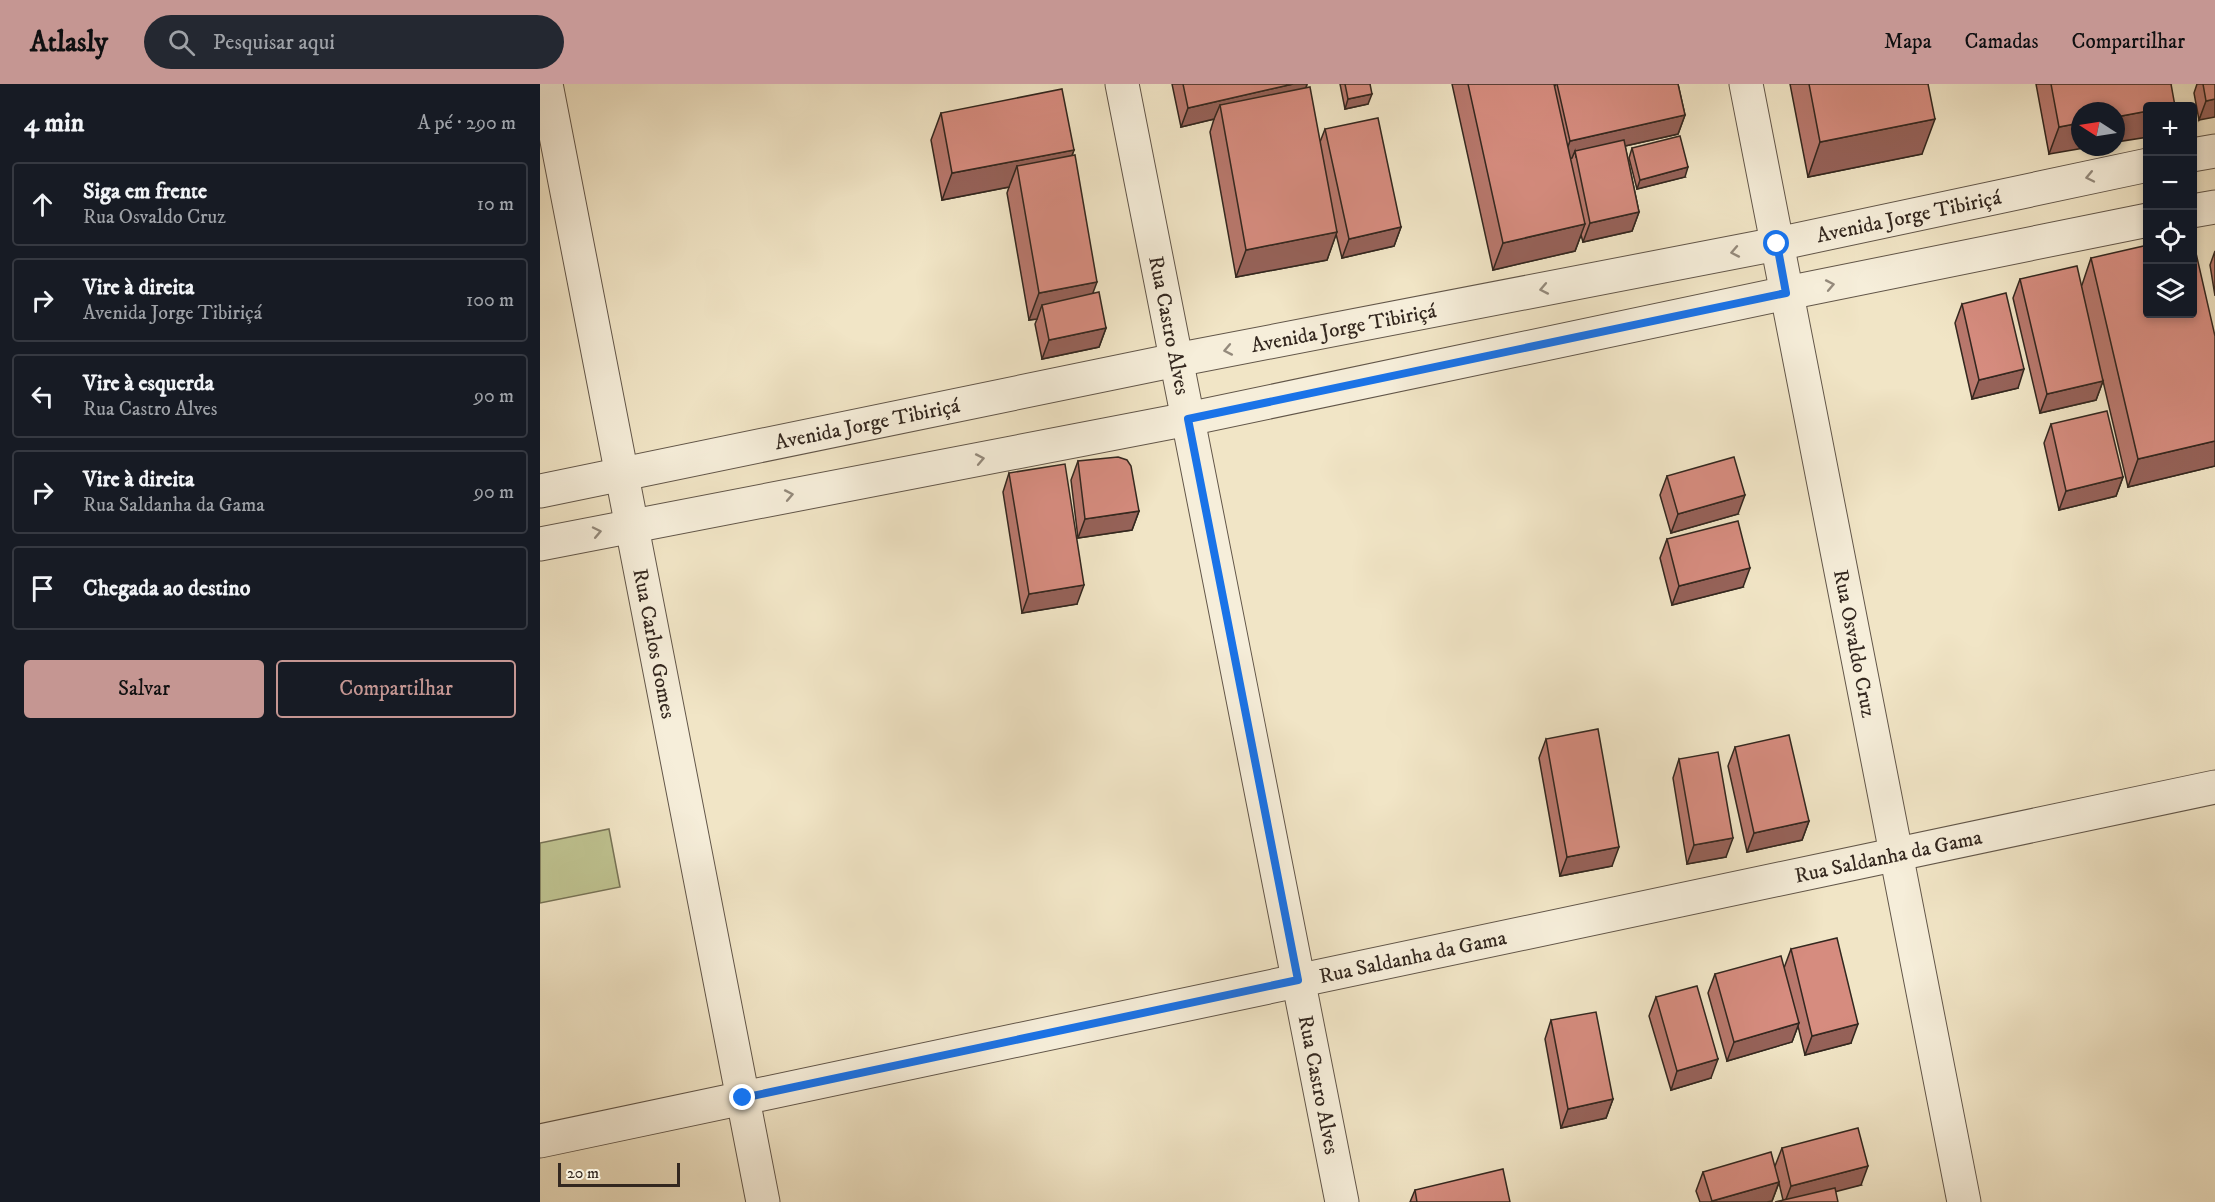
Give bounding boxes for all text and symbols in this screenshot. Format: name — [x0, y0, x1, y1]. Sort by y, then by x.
search box — [144, 15, 564, 69]
text: Atlasly — [30, 25, 108, 60]
icon: search — [165, 26, 198, 59]
text: Pesquisar aqui — [213, 29, 335, 56]
text: Mapa — [1884, 29, 1932, 55]
text: Camadas — [1965, 29, 2039, 55]
text: Compartilhar — [2072, 29, 2185, 55]
north arrow — [2071, 102, 2125, 156]
map controls — [2143, 102, 2197, 318]
button: + — [2143, 102, 2197, 156]
text: 4 min — [24, 107, 84, 140]
text: A pé · 290 m — [417, 111, 516, 136]
button: − — [2143, 156, 2197, 210]
one-way arrow — [2086, 170, 2096, 183]
text: Siga em frente — [83, 178, 207, 205]
street label: Avenida Jorge Tibiriçá — [1814, 185, 2004, 249]
icon: ahead — [26, 188, 59, 221]
text: 10 m — [477, 192, 514, 217]
text: Rua Osvaldo Cruz — [83, 205, 226, 230]
button: locate — [2143, 210, 2197, 264]
route start — [1763, 230, 1789, 256]
one-way arrow — [1730, 245, 1740, 258]
street label: Rua Castro Alves — [1142, 254, 1195, 397]
button: layers — [2143, 264, 2197, 318]
text: Vire à direita — [83, 274, 194, 301]
one-way arrow — [1824, 279, 1834, 292]
one-way arrow — [1539, 282, 1549, 295]
icon: right — [26, 284, 59, 317]
text: 100 m — [466, 288, 514, 313]
street label: Avenida Jorge Tibiriçá — [1249, 298, 1439, 359]
text: Avenida Jorge Tibiriçá — [83, 301, 262, 326]
one-way arrow — [1224, 343, 1234, 356]
text: Vire à esquerda — [83, 370, 214, 397]
icon: left — [26, 380, 59, 413]
text: 90 m — [474, 384, 514, 409]
street label: Avenida Jorge Tibiriçá — [773, 393, 962, 456]
text: Rua Castro Alves — [83, 397, 217, 422]
one-way arrow — [975, 453, 985, 466]
text: Vire à direita — [83, 466, 194, 493]
icon: right — [26, 476, 59, 509]
text: 90 m — [474, 480, 514, 505]
one-way arrow — [783, 489, 793, 502]
text: Rua Saldanha da Gama — [83, 493, 265, 518]
one-way arrow — [592, 526, 602, 539]
street label: Rua Carlos Gomes — [626, 566, 681, 721]
street label: Rua Osvaldo Cruz — [1827, 567, 1881, 720]
icon: arrive — [26, 572, 59, 605]
text: Chegada ao destino — [83, 575, 250, 602]
button: Salvar — [24, 660, 264, 718]
button: Compartilhar — [276, 660, 516, 718]
street label: Rua Saldanha da Gama — [1792, 825, 1985, 889]
street label: Rua Saldanha da Gama — [1317, 925, 1509, 990]
street label: Rua Castro Alves — [1292, 1013, 1344, 1157]
route end — [729, 1084, 755, 1110]
scale bar — [558, 1160, 680, 1188]
text: 20 m — [567, 1163, 599, 1183]

